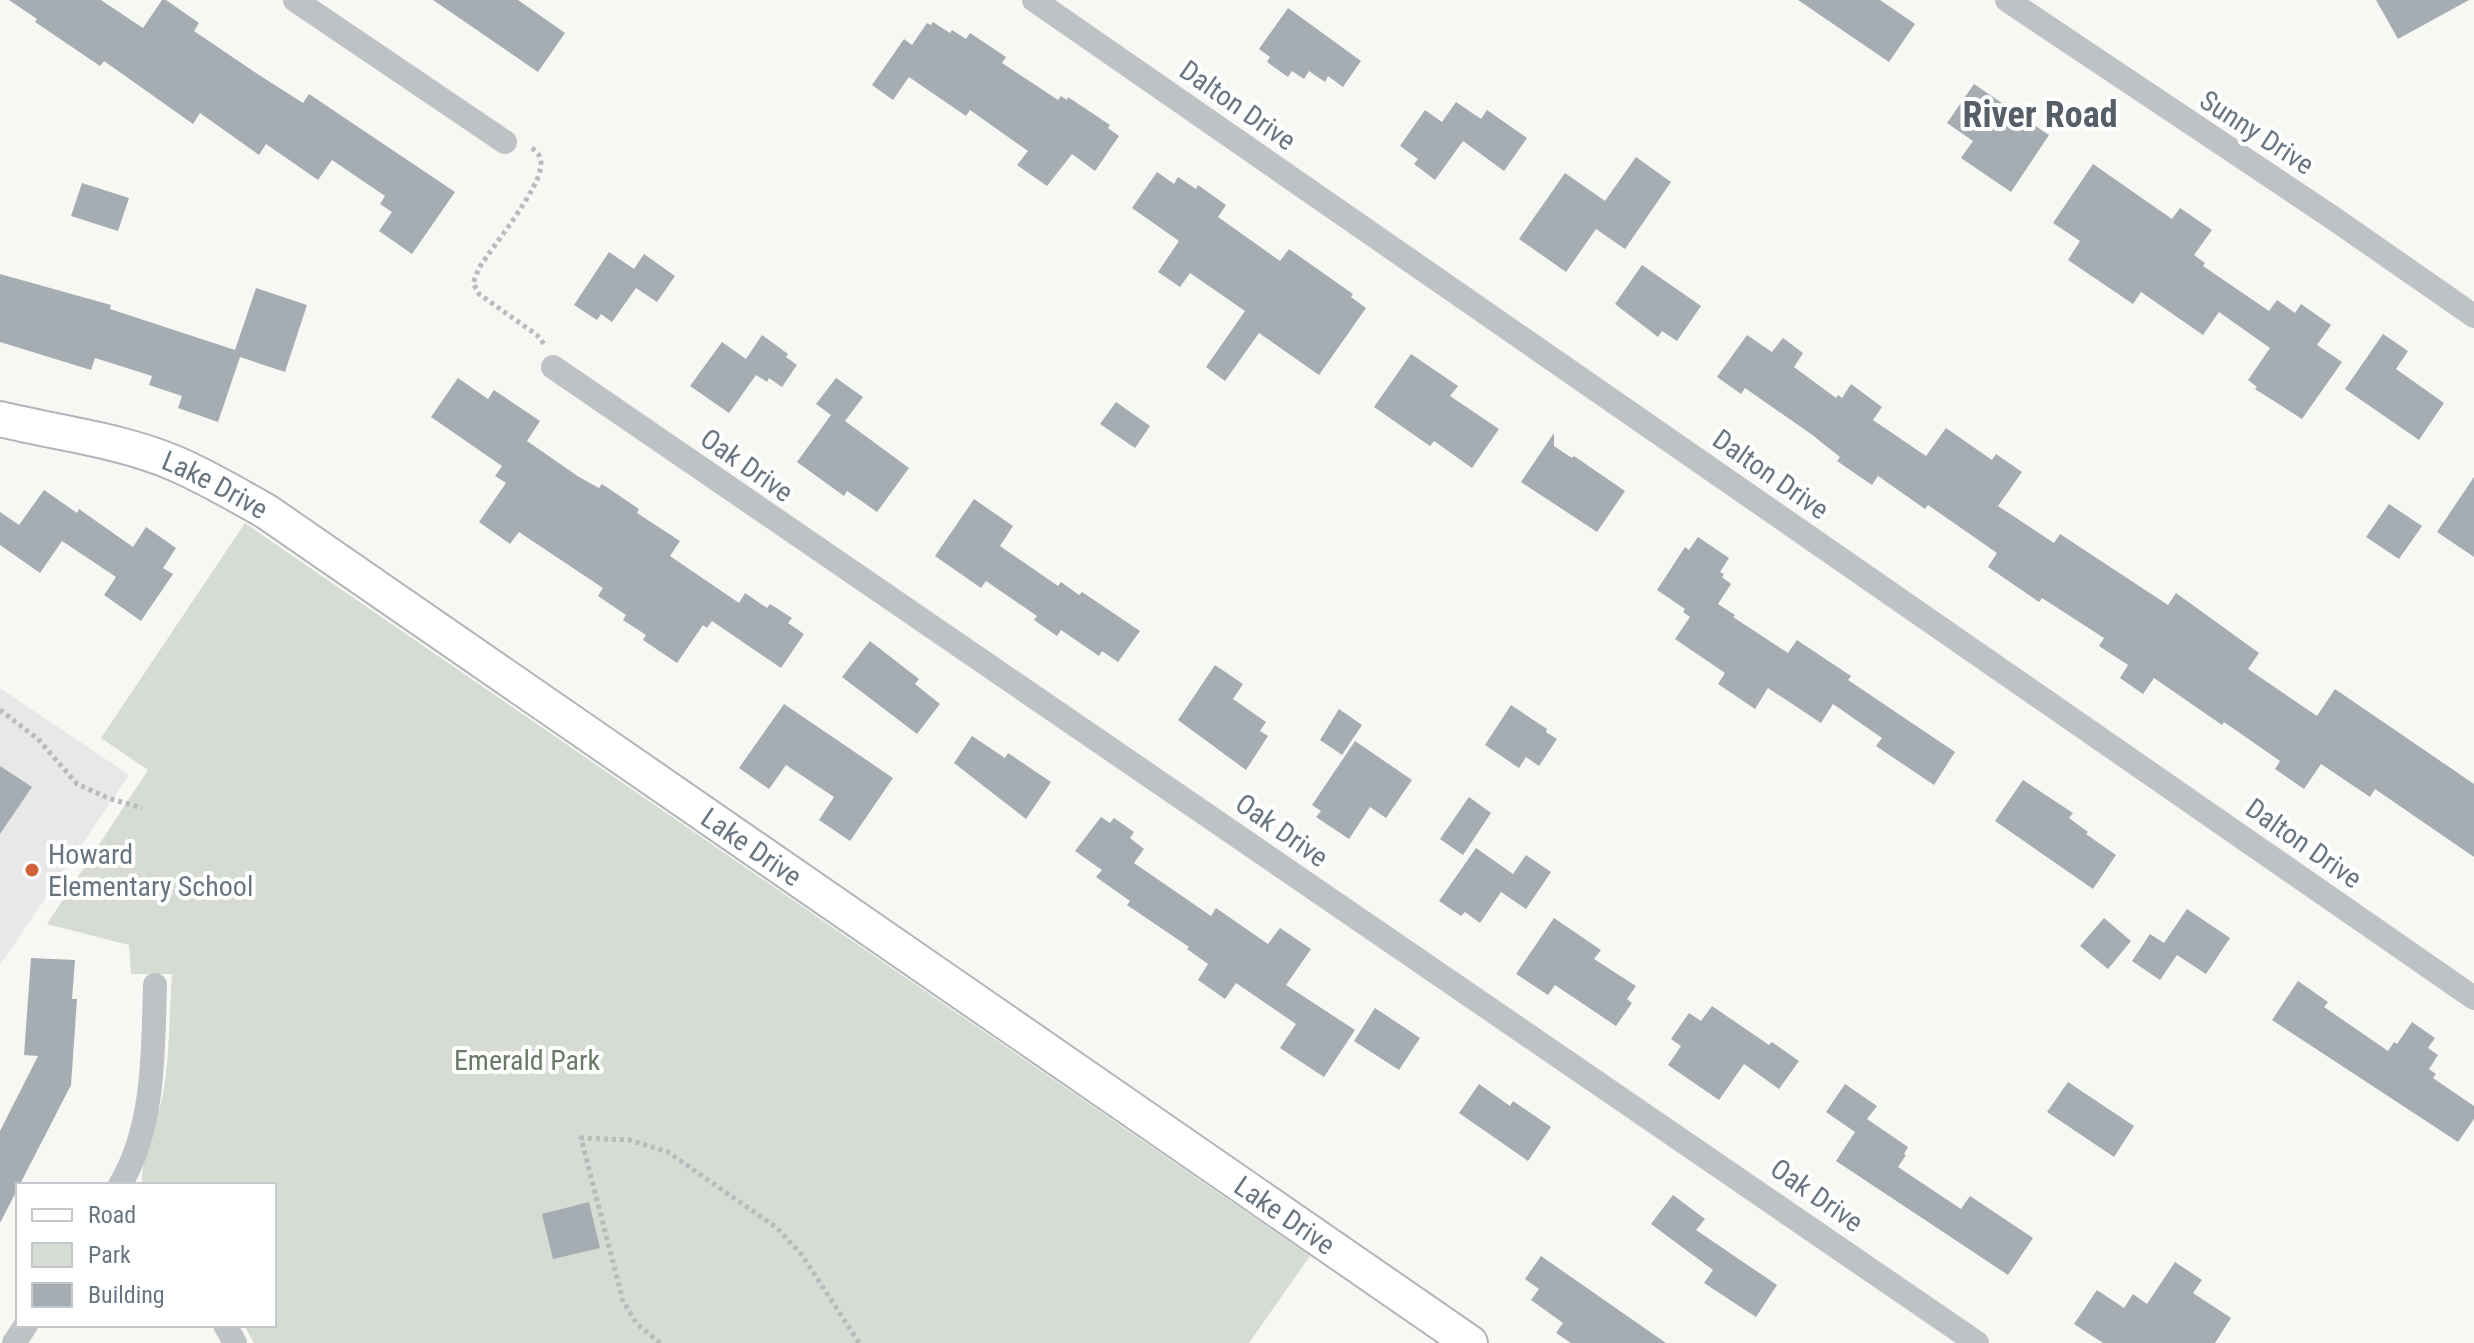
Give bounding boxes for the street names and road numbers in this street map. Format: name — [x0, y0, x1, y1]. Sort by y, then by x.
street label: Dalton Drive — [1173, 54, 1302, 157]
street label: Sunny Drive — [2194, 83, 2320, 181]
street label: Oak Drive — [694, 422, 799, 509]
street label: Dalton Drive — [1706, 423, 1835, 526]
street label: Lake Drive — [157, 444, 274, 526]
street label: Oak Drive — [1229, 787, 1334, 874]
street label: Dalton Drive — [2239, 792, 2368, 895]
street label: Lake Drive — [695, 801, 808, 893]
street label: Oak Drive — [1764, 1152, 1869, 1239]
street label: Lake Drive — [1228, 1169, 1341, 1262]

